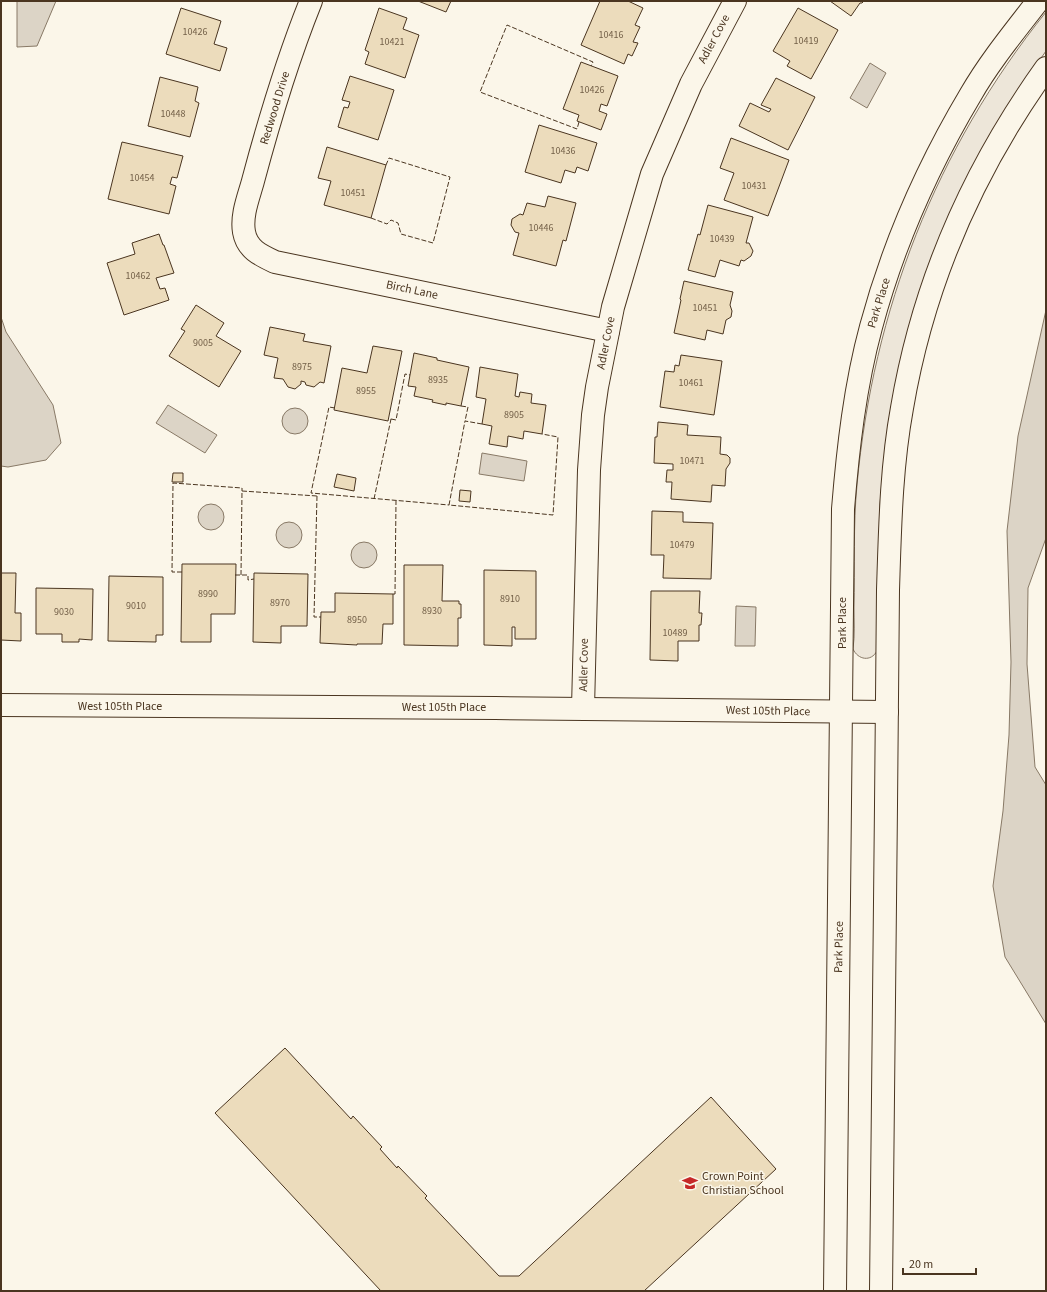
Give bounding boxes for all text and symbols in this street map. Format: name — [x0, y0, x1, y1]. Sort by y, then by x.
street label: Adler Cove — [694, 11, 734, 67]
house number: 10426 — [183, 25, 207, 39]
house number: 10416 — [599, 28, 623, 42]
house number: 10419 — [794, 34, 818, 48]
house number: 10421 — [380, 35, 404, 49]
street label: Redwood Drive — [256, 69, 294, 147]
house number: 10426 — [580, 83, 604, 97]
house number: 10448 — [161, 107, 185, 121]
house number: 10436 — [551, 144, 575, 158]
house number: 10454 — [130, 171, 154, 185]
house number: 10431 — [742, 179, 766, 193]
house number: 10451 — [341, 186, 365, 200]
house number: 10446 — [529, 221, 553, 235]
house number: 10439 — [710, 232, 734, 246]
house number: 10462 — [126, 269, 150, 283]
street label: Birch Lane — [384, 276, 440, 304]
street label: Park Place — [863, 276, 895, 330]
house number: 10451 — [693, 301, 717, 315]
street label: Adler Cove — [593, 315, 619, 371]
house number: 9005 — [193, 336, 213, 350]
house number: 8975 — [292, 360, 312, 374]
house number: 8935 — [428, 373, 448, 387]
house number: 10461 — [679, 376, 703, 390]
house number: 8955 — [356, 384, 376, 398]
house number: 8905 — [504, 408, 524, 422]
house number: 10471 — [680, 454, 704, 468]
house number: 10479 — [670, 538, 694, 552]
house number: 8990 — [198, 587, 218, 601]
house number: 8910 — [500, 592, 520, 606]
house number: 8970 — [270, 596, 290, 610]
street label: Park Place — [834, 597, 851, 649]
house number: 9010 — [126, 599, 146, 613]
house number: 8930 — [422, 604, 442, 618]
house number: 9030 — [54, 605, 74, 619]
house number: 8950 — [347, 613, 367, 627]
house number: 10489 — [663, 626, 687, 640]
street label: Adler Cove — [575, 638, 593, 692]
street label: West 105th Place — [78, 698, 162, 715]
street label: West 105th Place — [402, 699, 486, 716]
street label: West 105th Place — [726, 702, 810, 720]
street label: Park Place — [830, 921, 848, 973]
place label: Crown Point Christian School — [702, 1168, 784, 1199]
school or university icon: Crown Point Christian School — [681, 1174, 699, 1192]
scale bar — [903, 1250, 976, 1276]
text: 20 m — [909, 1256, 933, 1273]

